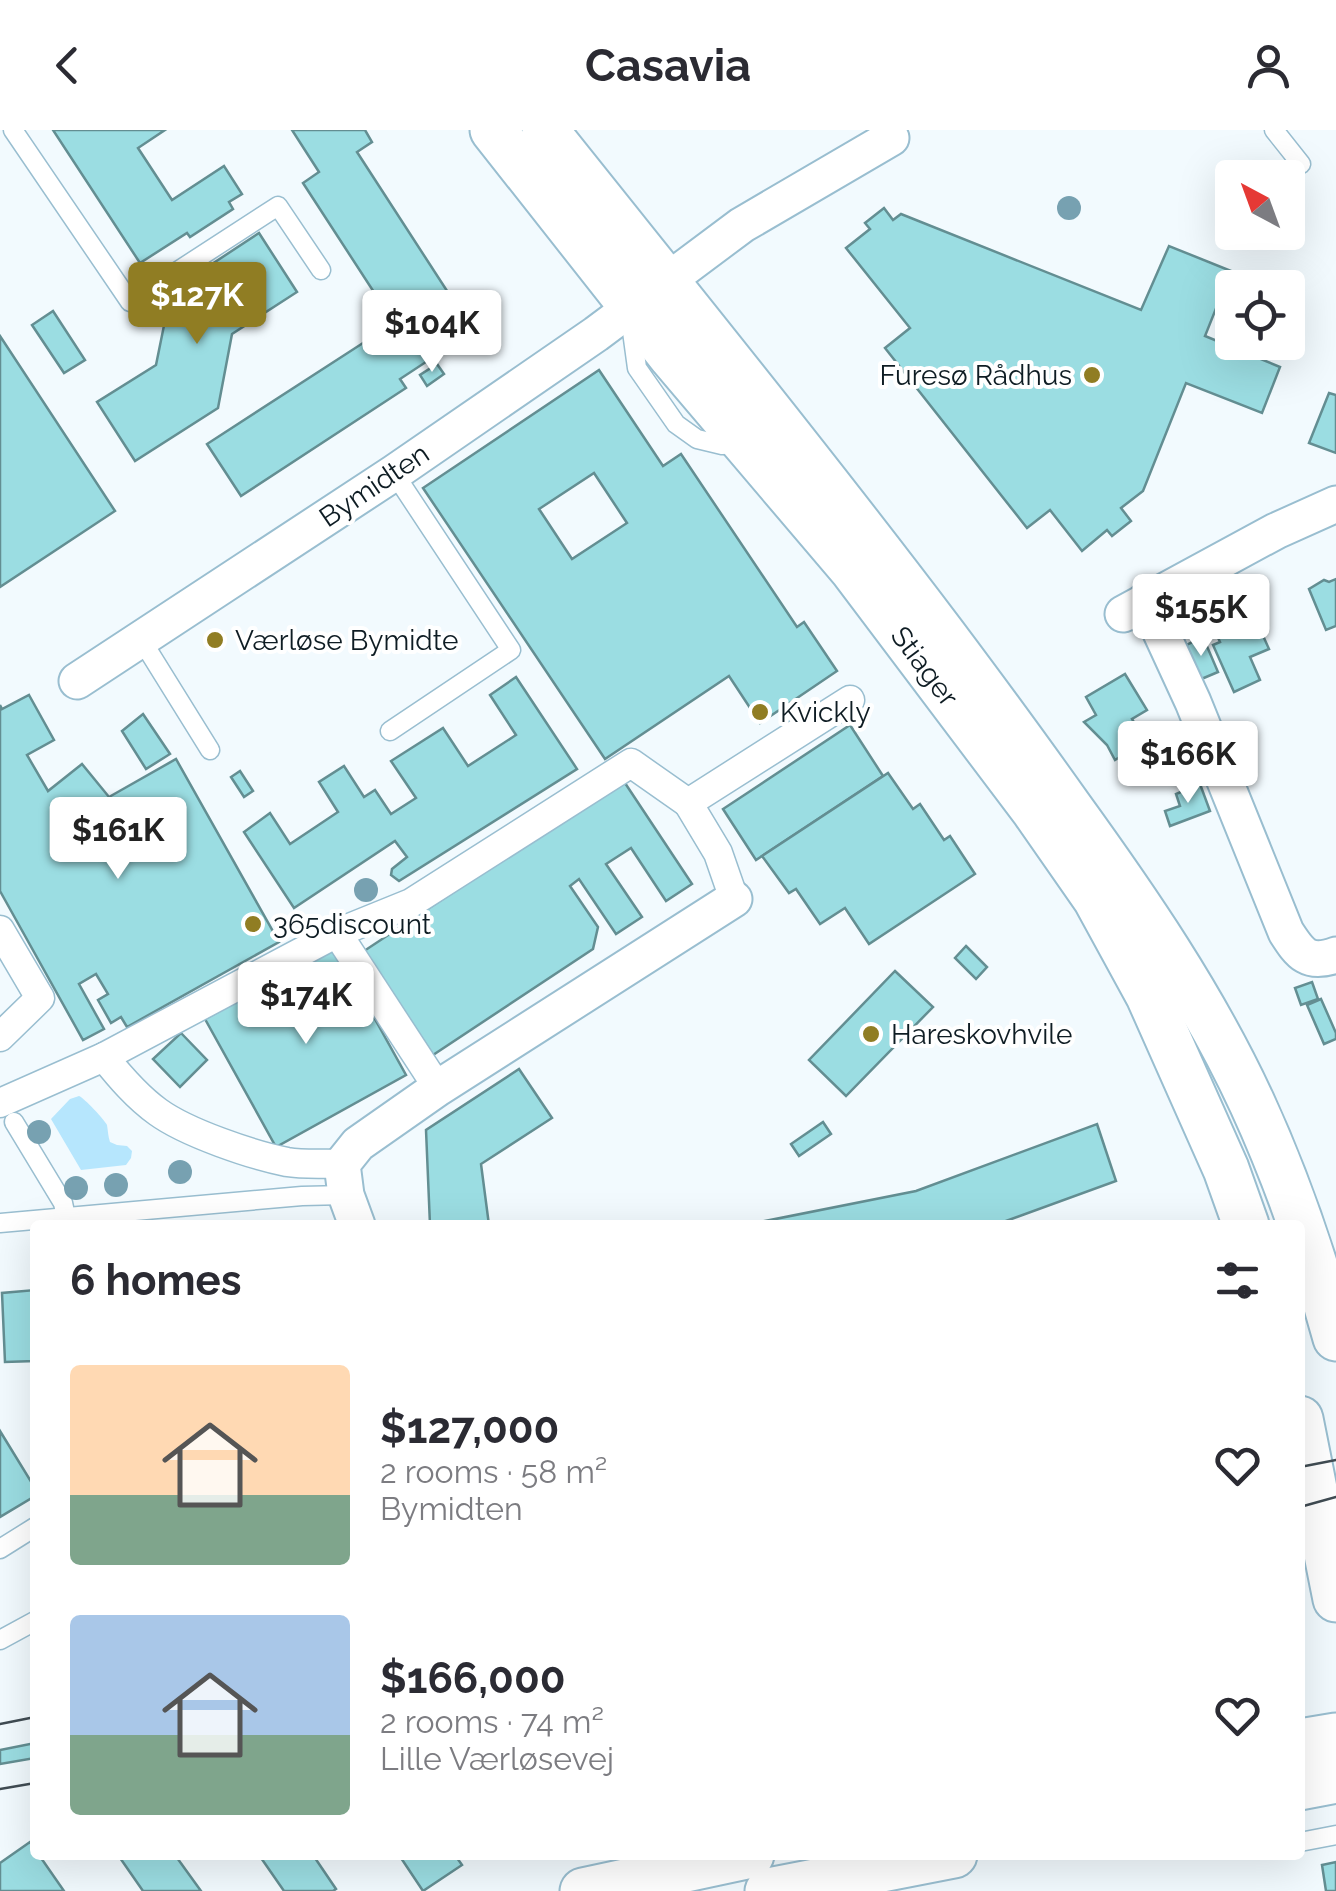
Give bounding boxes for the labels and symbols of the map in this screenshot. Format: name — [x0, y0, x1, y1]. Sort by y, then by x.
north arrow — [1215, 160, 1305, 250]
pin: $127K — [127, 262, 267, 347]
pin: $104K — [362, 290, 502, 375]
place label: Furesø Rådhus — [879, 359, 1072, 392]
marker: Furesø Rådhus — [1081, 364, 1103, 386]
street label: Bymidten — [313, 437, 435, 534]
pin: $155K — [1131, 574, 1271, 659]
street label: Stiager — [884, 620, 965, 713]
place label: Værløse Bymidte — [235, 624, 458, 657]
marker: Værløse Bymidte — [204, 629, 226, 651]
place label: Kvickly — [780, 696, 871, 729]
marker: Kvickly — [749, 701, 771, 723]
pin: $166K — [1118, 721, 1258, 806]
pin: $161K — [48, 797, 188, 882]
place label: 365discount — [273, 908, 432, 941]
marker: 365discount — [242, 913, 264, 935]
pin: $174K — [236, 962, 376, 1047]
place label: Hareskovhvile — [891, 1018, 1072, 1051]
marker: Hareskovhvile — [860, 1023, 882, 1045]

